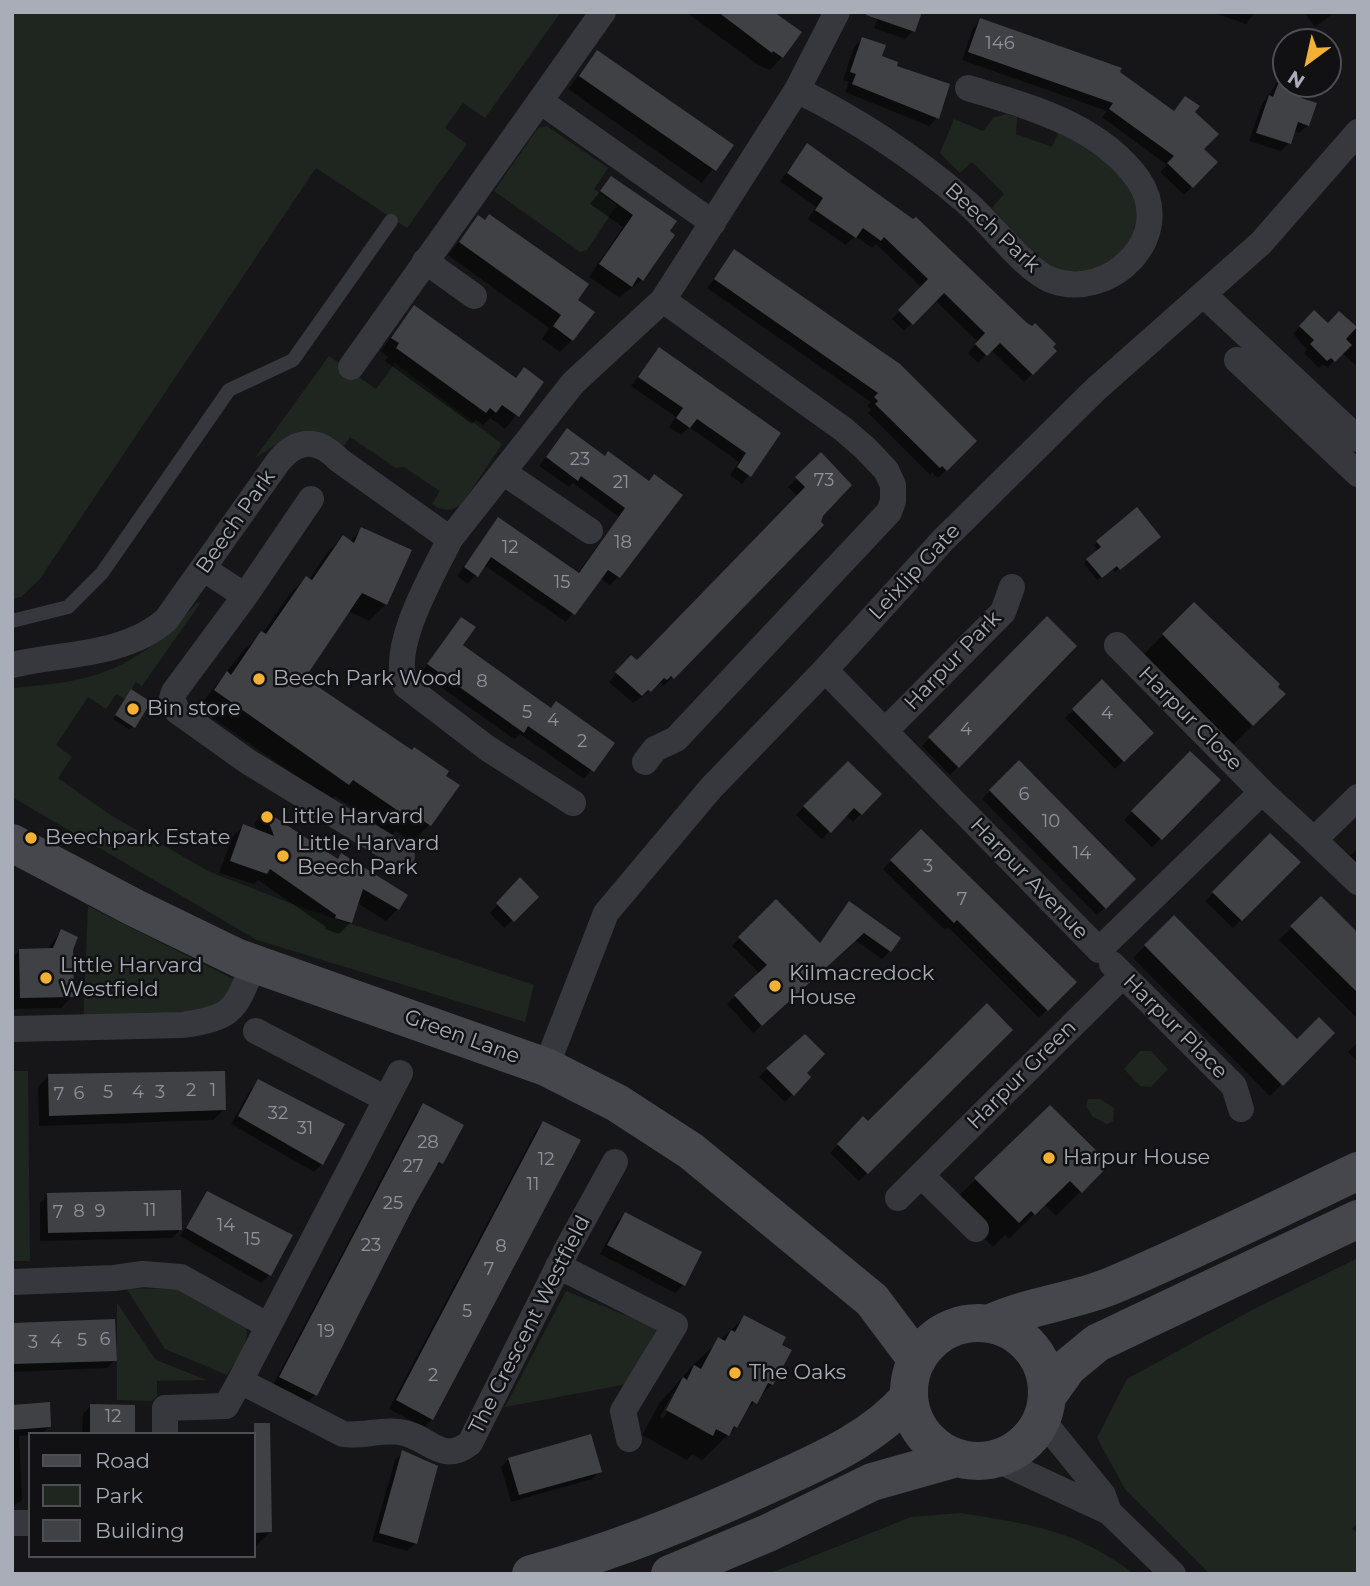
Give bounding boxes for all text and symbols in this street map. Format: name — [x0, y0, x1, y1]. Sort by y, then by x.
north arrow — [1272, 28, 1342, 98]
house number: 146 — [985, 33, 1015, 55]
text: N — [1284, 66, 1309, 93]
street label: Beech Park — [939, 178, 1045, 278]
house number: 23 — [570, 449, 590, 471]
street label: Beech Park — [191, 465, 281, 579]
house number: 73 — [814, 470, 834, 492]
house number: 21 — [613, 472, 629, 494]
street label: Leixlip Gate — [864, 519, 966, 625]
house number: 18 — [614, 532, 632, 554]
house number: 12 — [502, 537, 518, 559]
house number: 15 — [554, 572, 570, 594]
street label: Harpur Park — [899, 606, 1007, 716]
street label: Harpur Close — [1133, 662, 1247, 776]
place label: Beech Park Wood — [273, 666, 462, 692]
marker: Beech Park Wood — [251, 671, 267, 687]
house number: 8 — [476, 671, 488, 693]
place label: Bin store — [147, 696, 241, 722]
marker: Bin store — [125, 701, 141, 717]
house number: 5 — [522, 702, 532, 724]
house number: 4 — [1101, 703, 1113, 725]
house number: 4 — [547, 710, 559, 732]
house number: 4 — [960, 719, 972, 741]
house number: 2 — [577, 731, 587, 753]
house number: 6 — [1019, 784, 1029, 806]
place label: Little Harvard — [281, 804, 423, 830]
marker: Little Harvard — [259, 809, 275, 825]
house number: 10 — [1042, 811, 1060, 833]
street label: Harpur Avenue — [965, 813, 1093, 945]
place label: Beechpark Estate — [45, 825, 230, 851]
marker: Beechpark Estate — [23, 830, 39, 846]
place label: Little Harvard Beech Park — [297, 831, 439, 881]
house number: 14 — [1073, 843, 1091, 865]
marker: Little Harvard Beech Park — [275, 848, 291, 864]
house number: 3 — [923, 856, 933, 878]
house number: 7 — [957, 889, 967, 911]
place label: Little Harvard Westfield — [60, 953, 202, 1003]
place label: Kilmacredock House — [789, 961, 934, 1011]
marker: Little Harvard Westfield — [38, 970, 54, 986]
street label: Harpur Place — [1118, 970, 1232, 1084]
marker: Kilmacredock House — [767, 978, 783, 994]
street label: Green Lane — [401, 1004, 523, 1070]
street label: Harpur Green — [962, 1015, 1082, 1135]
house number: 2 — [186, 1080, 196, 1102]
house number: 1 — [210, 1080, 216, 1102]
house number: 5 — [103, 1082, 113, 1104]
house number: 4 — [132, 1082, 144, 1104]
house number: 3 — [155, 1082, 165, 1104]
house number: 6 — [74, 1083, 84, 1105]
house number: 7 — [54, 1084, 64, 1106]
house number: 32 — [268, 1103, 288, 1125]
house number: 31 — [297, 1118, 313, 1140]
house number: 28 — [417, 1132, 439, 1154]
place label: Harpur House — [1063, 1145, 1210, 1171]
house number: 12 — [538, 1149, 554, 1171]
marker: Harpur House — [1041, 1150, 1057, 1166]
house number: 27 — [403, 1156, 423, 1178]
house number: 11 — [527, 1174, 539, 1196]
house number: 25 — [383, 1193, 403, 1215]
house number: 11 — [144, 1200, 156, 1222]
house number: 8 — [73, 1201, 85, 1223]
house number: 9 — [95, 1201, 105, 1223]
house number: 7 — [53, 1202, 63, 1224]
street label: The Crescent Westfield — [464, 1212, 596, 1438]
house number: 14 — [217, 1215, 235, 1237]
house number: 15 — [244, 1229, 260, 1251]
house number: 23 — [361, 1235, 381, 1257]
house number: 8 — [495, 1236, 507, 1258]
house number: 7 — [484, 1259, 494, 1281]
house number: 5 — [462, 1301, 472, 1323]
house number: 19 — [317, 1321, 335, 1343]
house number: 6 — [100, 1329, 110, 1351]
house number: 5 — [77, 1330, 87, 1352]
house number: 4 — [50, 1331, 62, 1353]
house number: 3 — [28, 1332, 38, 1354]
place label: The Oaks — [749, 1360, 846, 1386]
house number: 2 — [428, 1365, 438, 1387]
marker: The Oaks — [727, 1365, 743, 1381]
house number: 12 — [105, 1406, 121, 1428]
legend — [28, 1432, 256, 1558]
text: Road — [95, 1448, 150, 1473]
text: Park — [95, 1483, 143, 1508]
text: Building — [95, 1518, 185, 1543]

